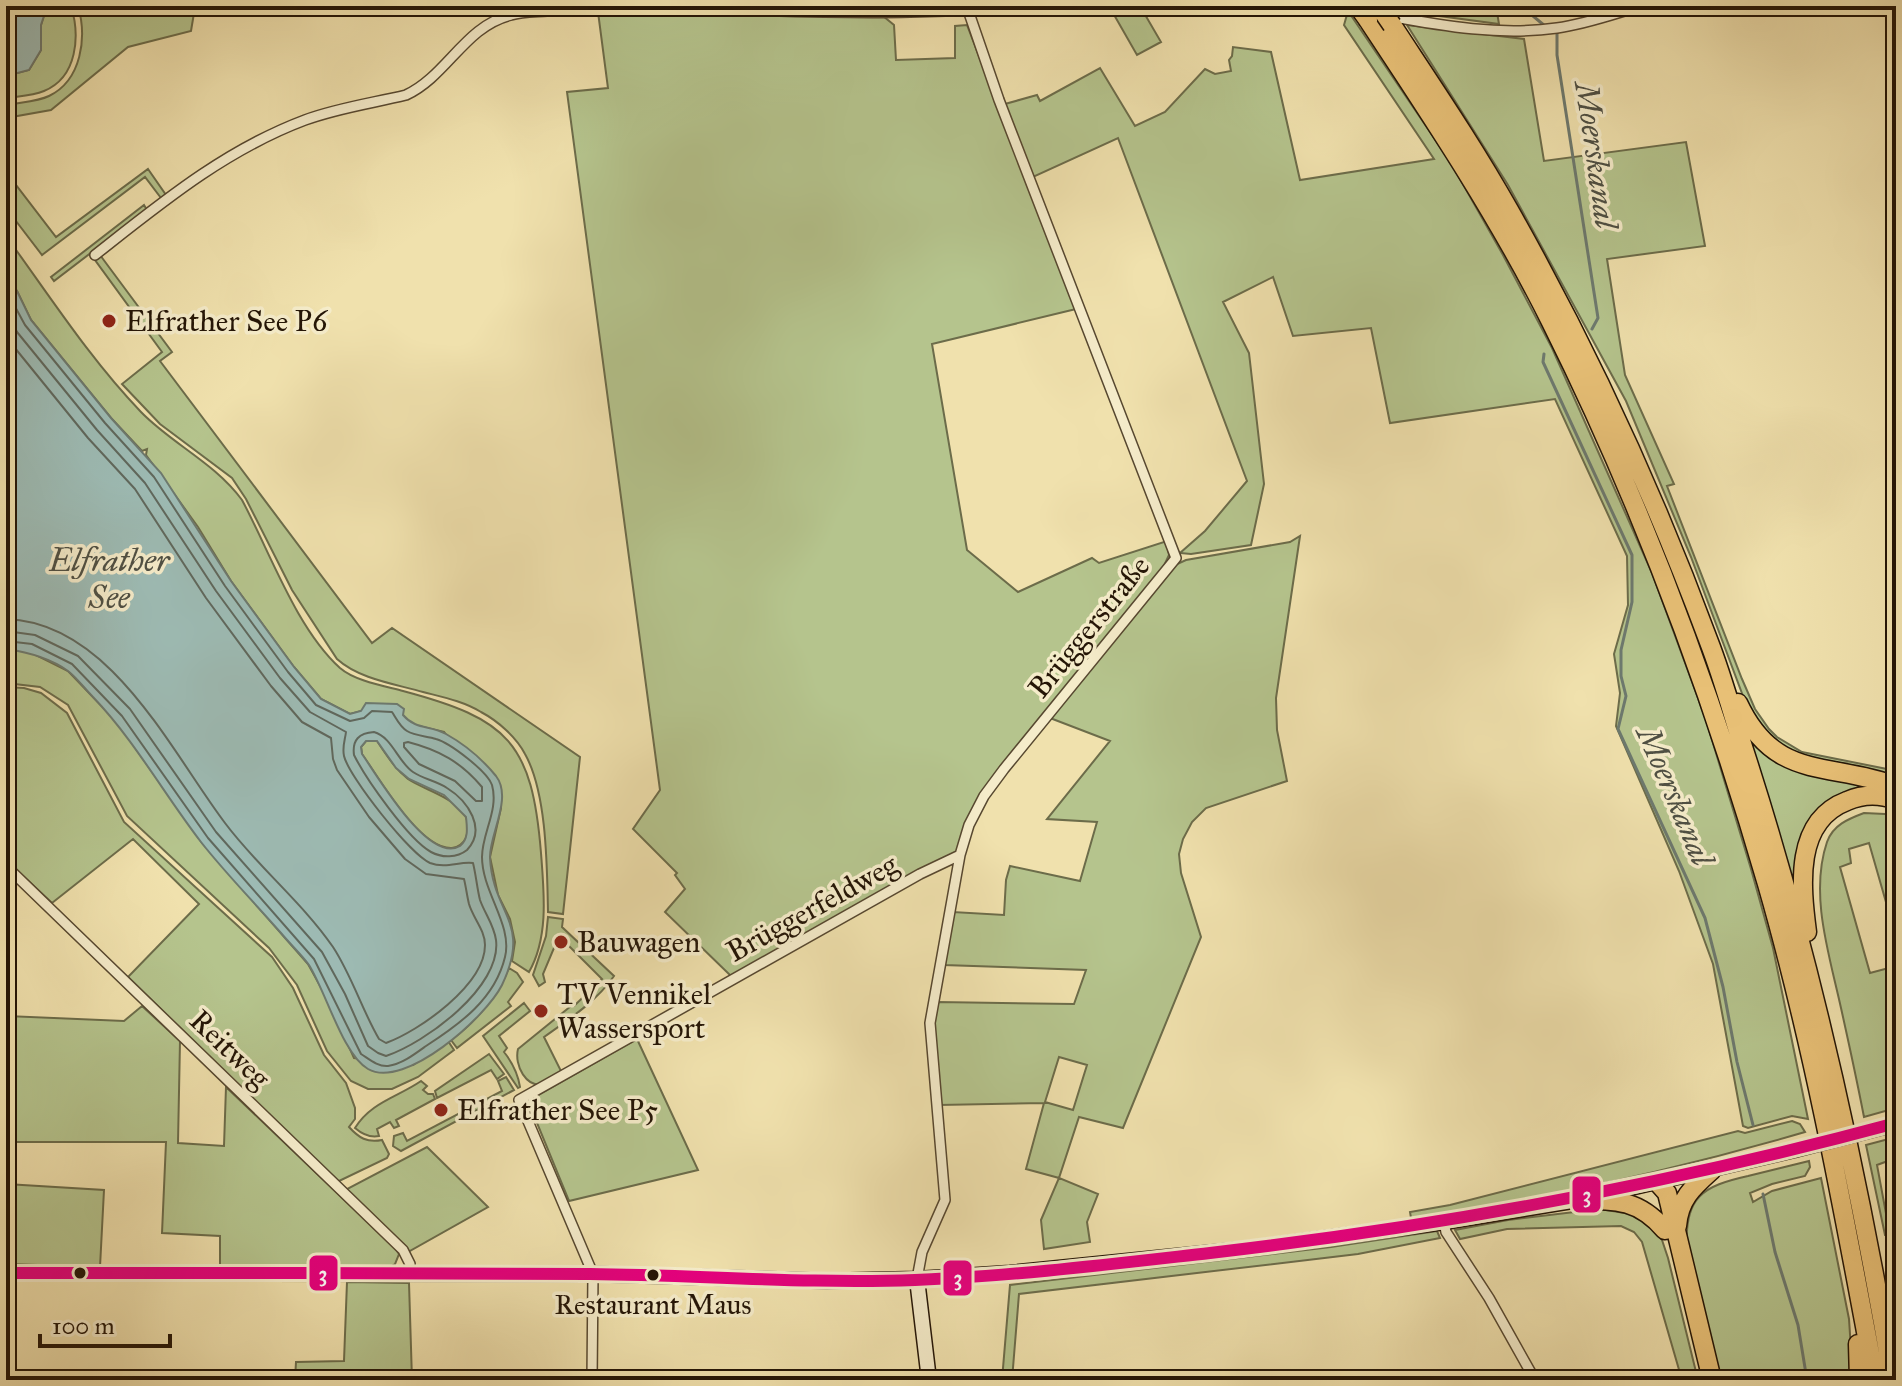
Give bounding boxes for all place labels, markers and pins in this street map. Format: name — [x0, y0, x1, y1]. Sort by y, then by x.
place label: Elfrather See P6 — [125, 303, 329, 339]
marker: Elfrather See P6 — [100, 312, 118, 330]
place label: Bauwagen — [577, 924, 700, 960]
marker: Bauwagen — [552, 933, 570, 951]
place label: TV Vennikel Wassersport — [557, 976, 712, 1046]
marker: TV Vennikel Wassersport — [532, 1002, 550, 1020]
place label: Elfrather See P5 — [457, 1092, 658, 1128]
marker: Elfrather See P5 — [432, 1101, 450, 1119]
unlabelled marker — [72, 1265, 88, 1281]
marker: Restaurant Maus — [645, 1267, 661, 1283]
place label: Restaurant Maus — [554, 1287, 752, 1322]

